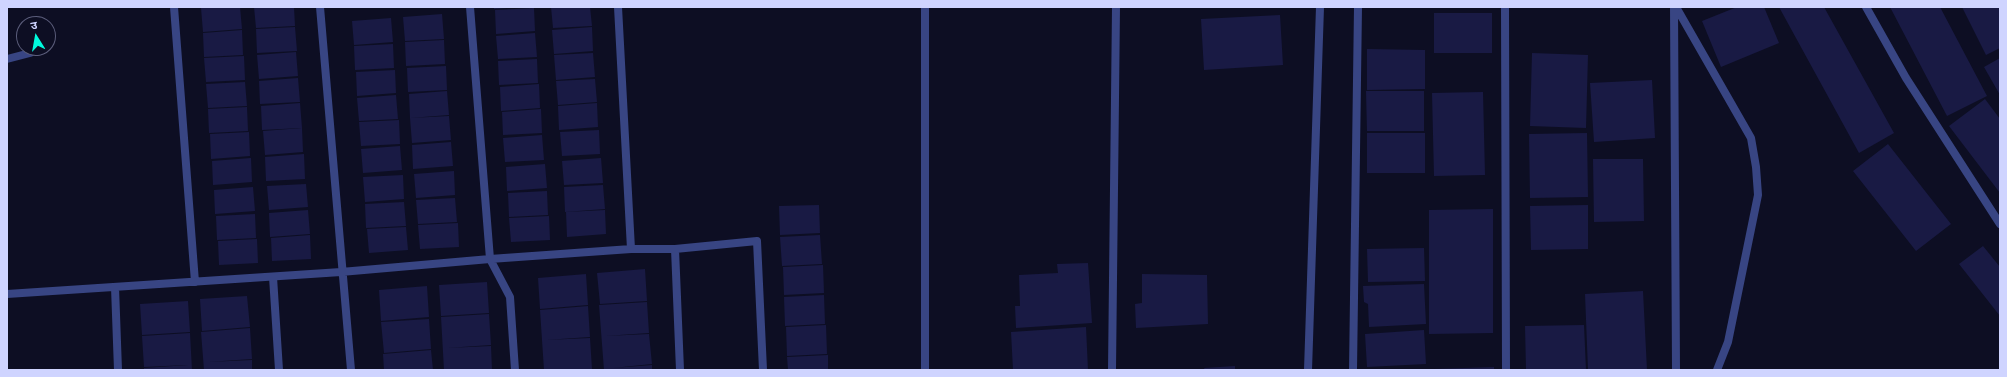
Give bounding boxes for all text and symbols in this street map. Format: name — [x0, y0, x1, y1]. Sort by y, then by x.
north arrow — [16, 16, 56, 56]
text: उ — [29, 18, 38, 32]

